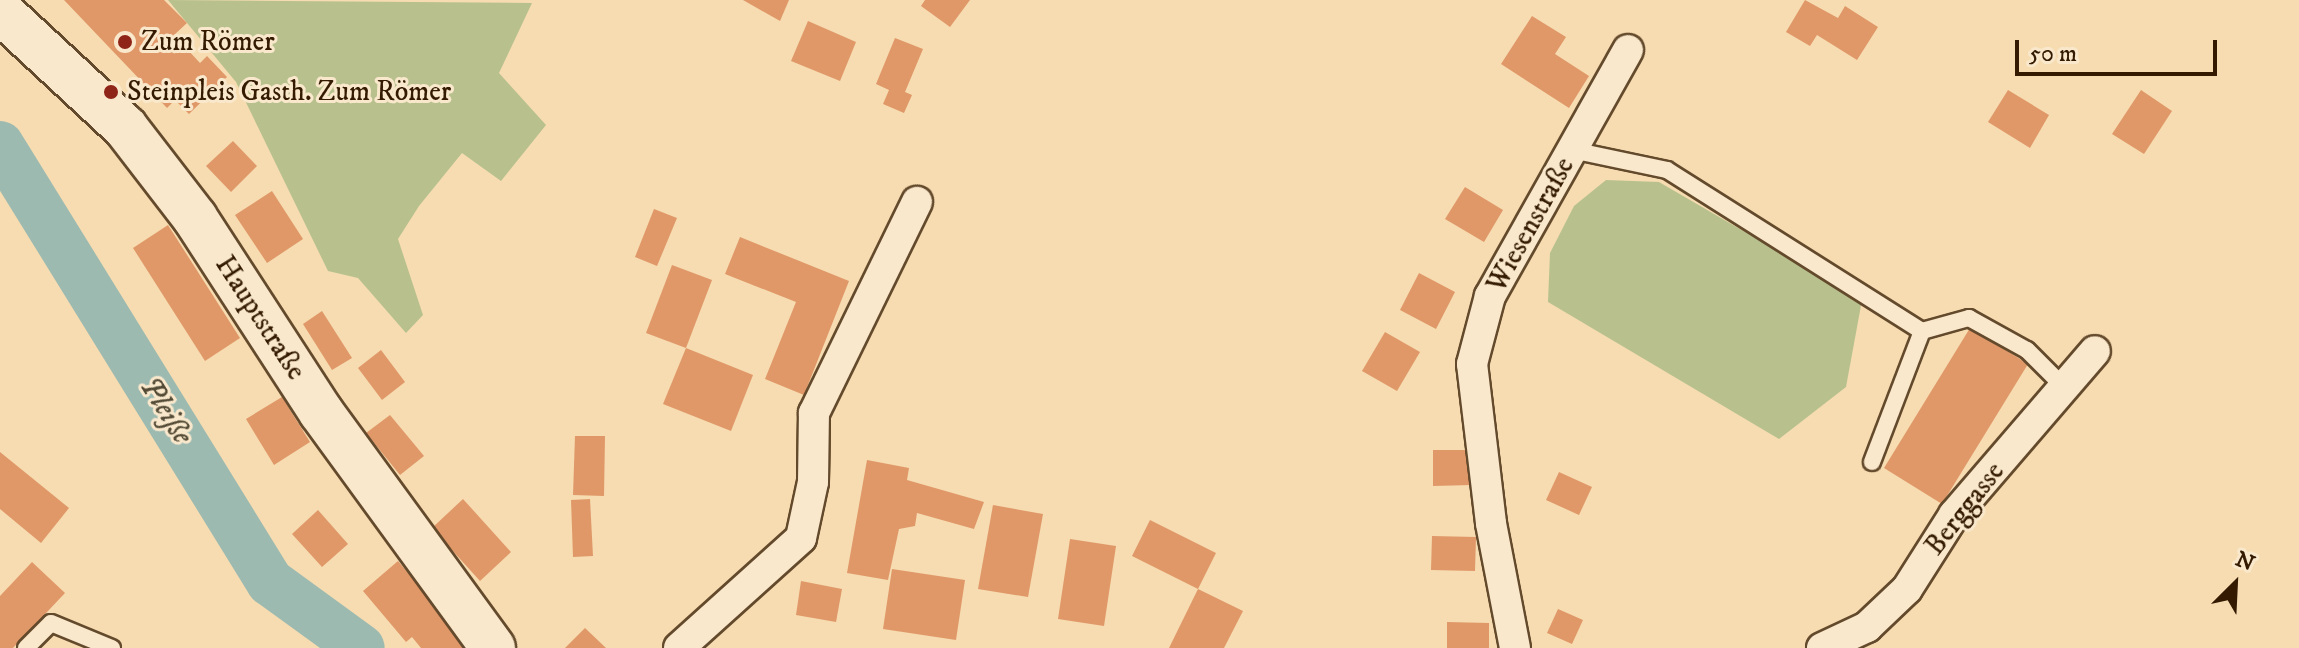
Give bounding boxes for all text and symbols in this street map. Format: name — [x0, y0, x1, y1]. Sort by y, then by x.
scale bar — [2019, 24, 2221, 74]
place label: Zum Römer — [141, 25, 275, 59]
marker: Zum Römer — [116, 33, 134, 51]
text: 50 m — [2029, 39, 2077, 69]
place label: Steinpleis Gasth. Zum Römer — [127, 75, 451, 109]
marker: Steinpleis Gasth. Zum Römer — [102, 83, 120, 101]
street label: Wiesenstraße — [1480, 152, 1582, 298]
street label: Hauptstraße — [207, 250, 313, 386]
water label: Pleiße — [131, 371, 199, 451]
street label: Berggasse — [1918, 456, 2012, 562]
north arrow — [2195, 544, 2275, 624]
text: N — [2231, 546, 2259, 578]

